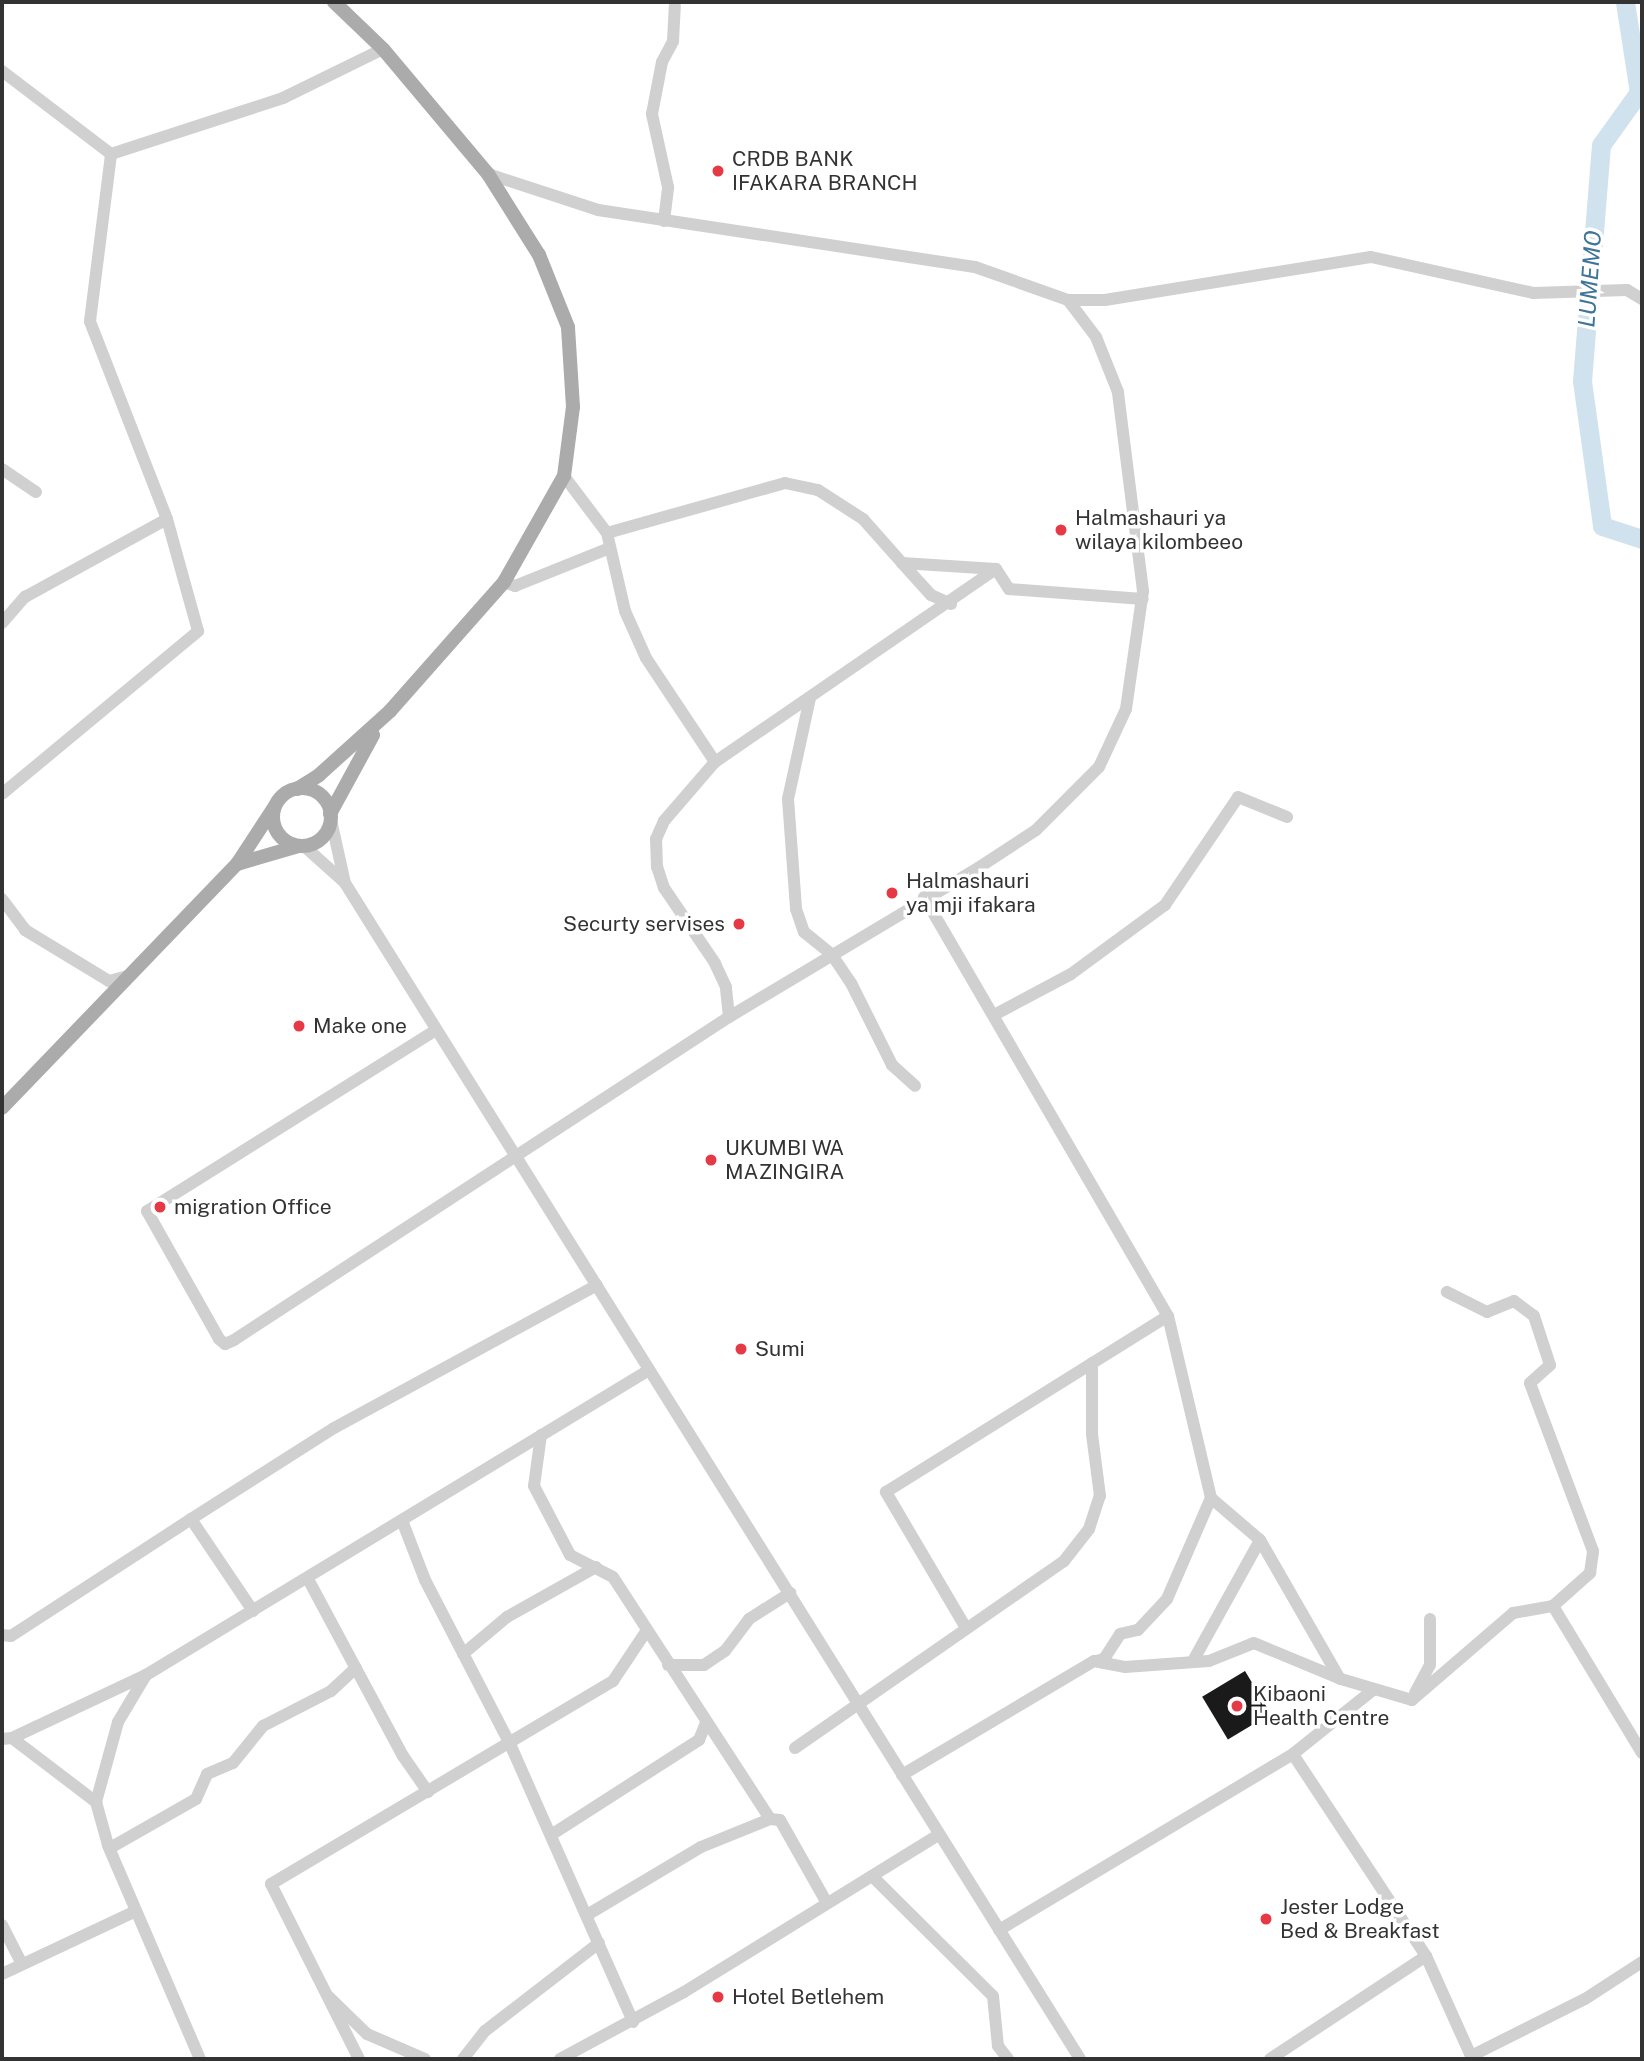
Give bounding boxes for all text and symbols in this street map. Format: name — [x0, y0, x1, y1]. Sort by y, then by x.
place label: CRDB BANK IFAKARA BRANCH — [732, 146, 918, 196]
marker: CRDB BANK IFAKARA BRANCH — [710, 163, 726, 179]
water label: LUMEMO — [1573, 230, 1607, 328]
place label: Halmashauri ya wilaya kilombeeo — [1075, 505, 1243, 555]
marker: Halmashauri ya wilaya kilombeeo — [1053, 522, 1069, 538]
place label: Halmashauri ya mji ifakara — [906, 868, 1036, 918]
marker: Halmashauri ya mji ifakara — [884, 885, 900, 901]
place label: Securty servises — [563, 911, 725, 937]
marker: Securty servises — [731, 916, 747, 932]
place label: Make one — [313, 1013, 407, 1039]
marker: Make one — [291, 1018, 307, 1034]
place label: UKUMBI WA MAZINGIRA — [725, 1135, 845, 1185]
marker: UKUMBI WA MAZINGIRA — [703, 1152, 719, 1168]
place label: migration Office — [174, 1194, 332, 1220]
marker: migration Office — [152, 1199, 168, 1215]
place label: Sumi — [755, 1336, 805, 1362]
marker: Sumi — [733, 1341, 749, 1357]
place label: Kibaoni Health Centre — [1253, 1681, 1389, 1731]
marker: Kibaoni Health Centre — [1227, 1696, 1247, 1716]
place label: Jester Lodge Bed & Breakfast — [1280, 1894, 1440, 1944]
marker: Jester Lodge Bed & Breakfast — [1258, 1911, 1274, 1927]
place label: Hotel Betlehem — [732, 1984, 884, 2010]
marker: Hotel Betlehem — [710, 1989, 726, 2005]

